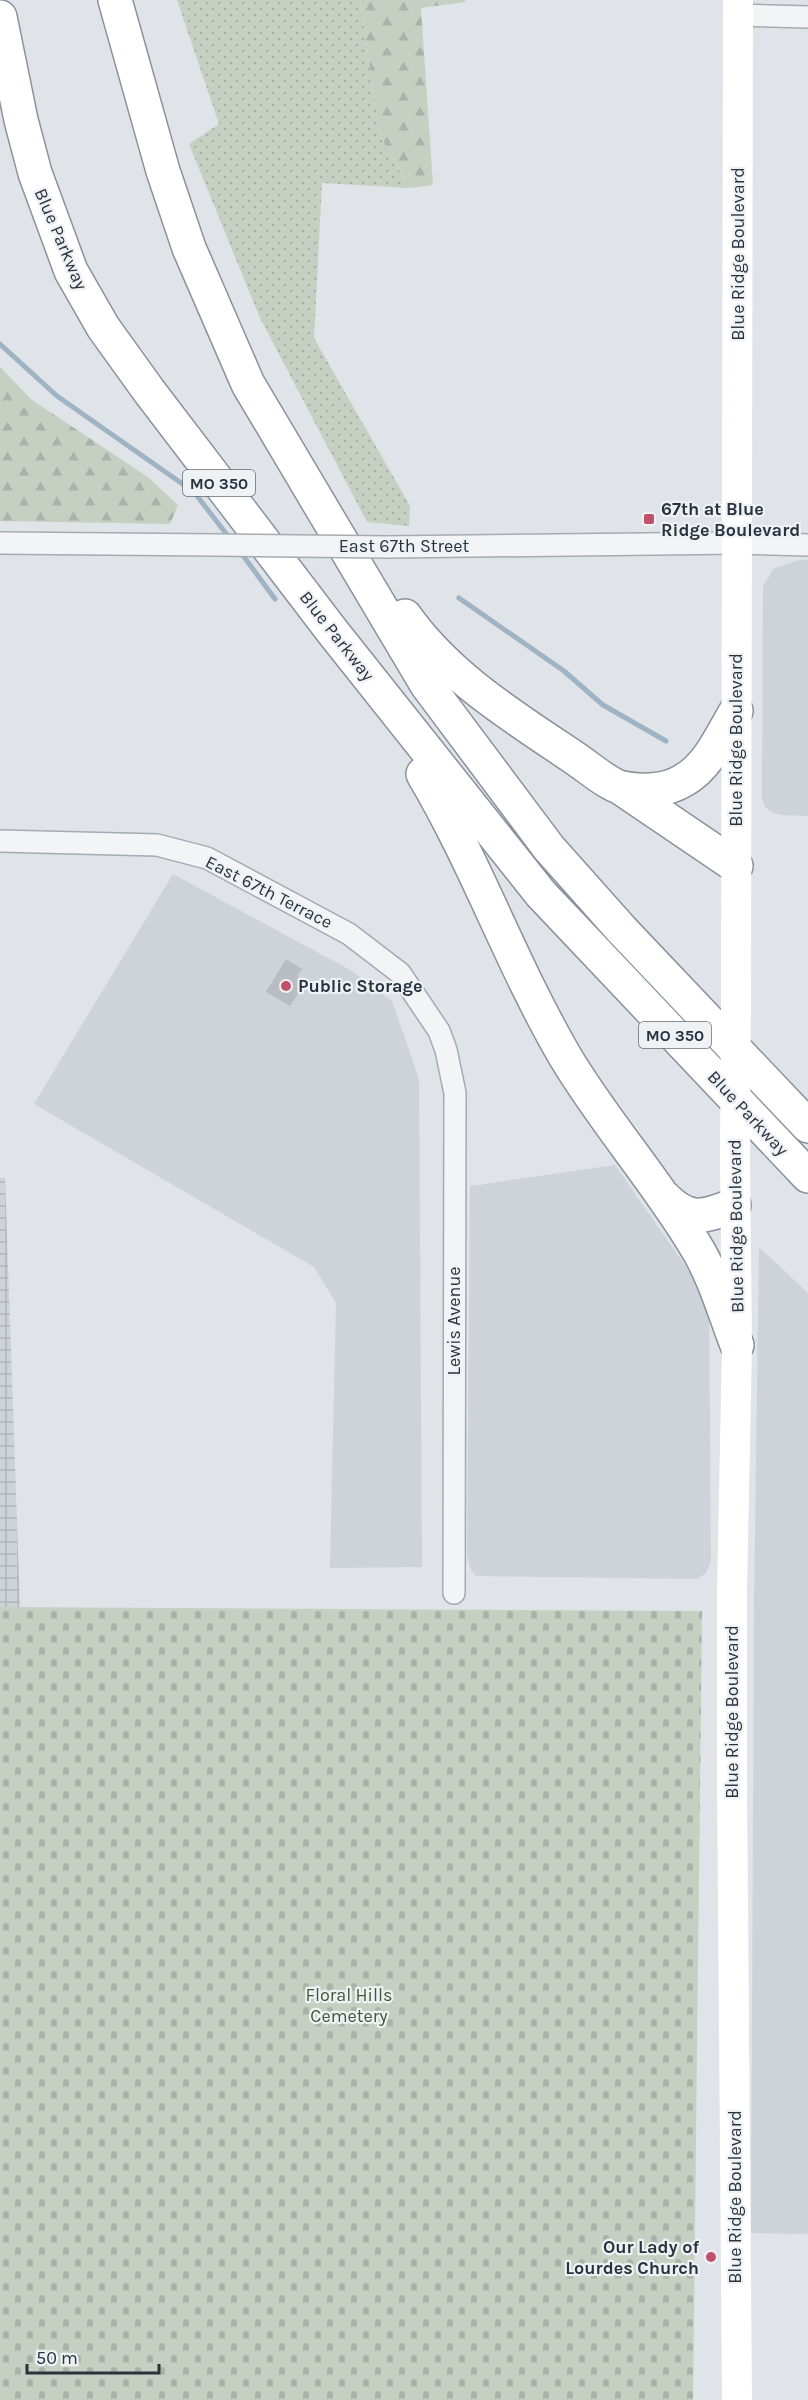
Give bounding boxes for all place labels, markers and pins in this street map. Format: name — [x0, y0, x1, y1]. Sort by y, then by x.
place label: 67th at Blue Ridge Boulevard — [661, 498, 800, 541]
marker: 67th at Blue Ridge Boulevard — [642, 512, 656, 526]
place label: Public Storage — [298, 975, 423, 997]
marker: Public Storage — [279, 979, 293, 993]
place label: Our Lady of Lourdes Church — [565, 2236, 699, 2279]
marker: Our Lady of Lourdes Church — [704, 2250, 718, 2264]

